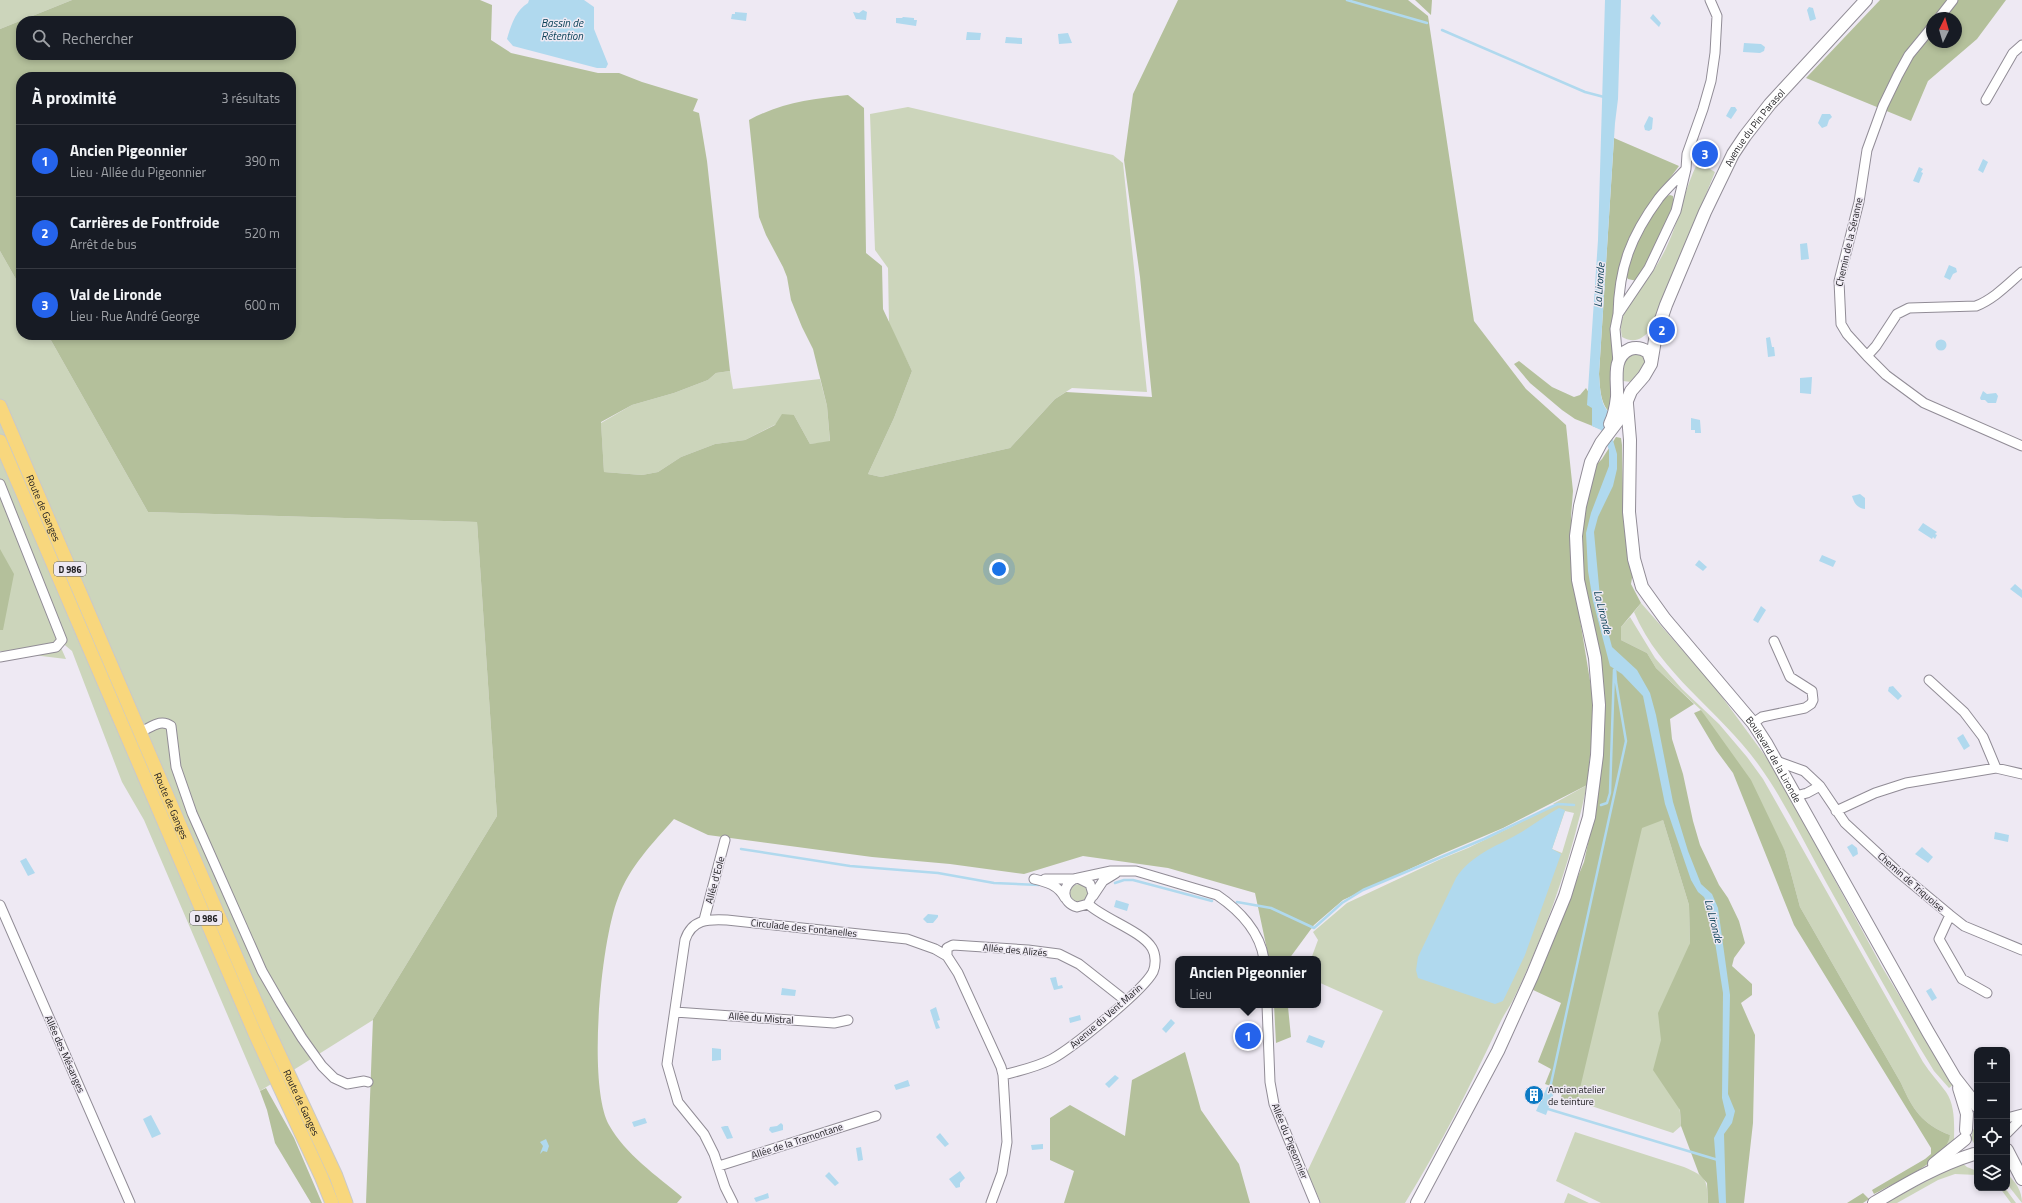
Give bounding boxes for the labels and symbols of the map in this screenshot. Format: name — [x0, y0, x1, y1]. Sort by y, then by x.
north arrow — [1926, 12, 1962, 48]
water label: Bassin de Rétention — [541, 15, 584, 44]
street label: Avenue du Pin Parasol — [1721, 85, 1788, 169]
pin: 3 — [1692, 139, 1718, 169]
street label: Chemin de la Séranne — [1831, 196, 1867, 288]
water label: La Lironde — [1589, 261, 1609, 308]
pin: 2 — [1649, 315, 1675, 345]
street label: Route de Ganges — [23, 472, 65, 544]
your location — [989, 559, 1009, 579]
road number: D 986 — [54, 562, 86, 576]
water label: La Lironde — [1590, 588, 1616, 636]
street label: Boulevard de la Lironde — [1743, 713, 1805, 805]
street label: Route de Ganges — [151, 770, 193, 842]
street label: Chemin de Triquoise — [1874, 849, 1948, 915]
street label: Allée d'Eole — [701, 855, 729, 905]
water label: La Lironde — [1701, 897, 1727, 945]
road number: D 986 — [190, 911, 222, 925]
street label: Circulade des Fontanelles — [750, 915, 858, 941]
street label: Allée des Alizés — [982, 940, 1048, 960]
street label: Avenue du Vent Marin — [1066, 980, 1146, 1052]
street label: Allée du Mistral — [728, 1008, 794, 1028]
street label: Allée des Mésanges — [41, 1013, 89, 1095]
pin: 1 — [1235, 1021, 1261, 1051]
street label: Route de Ganges — [280, 1067, 324, 1138]
place label: Ancien atelier de teinture — [1548, 1082, 1606, 1109]
building icon: Ancien atelier de teinture — [1523, 1084, 1545, 1106]
street label: Allée du Pigeonnier — [1268, 1101, 1312, 1182]
street label: Allée de la Tramontane — [749, 1119, 845, 1163]

